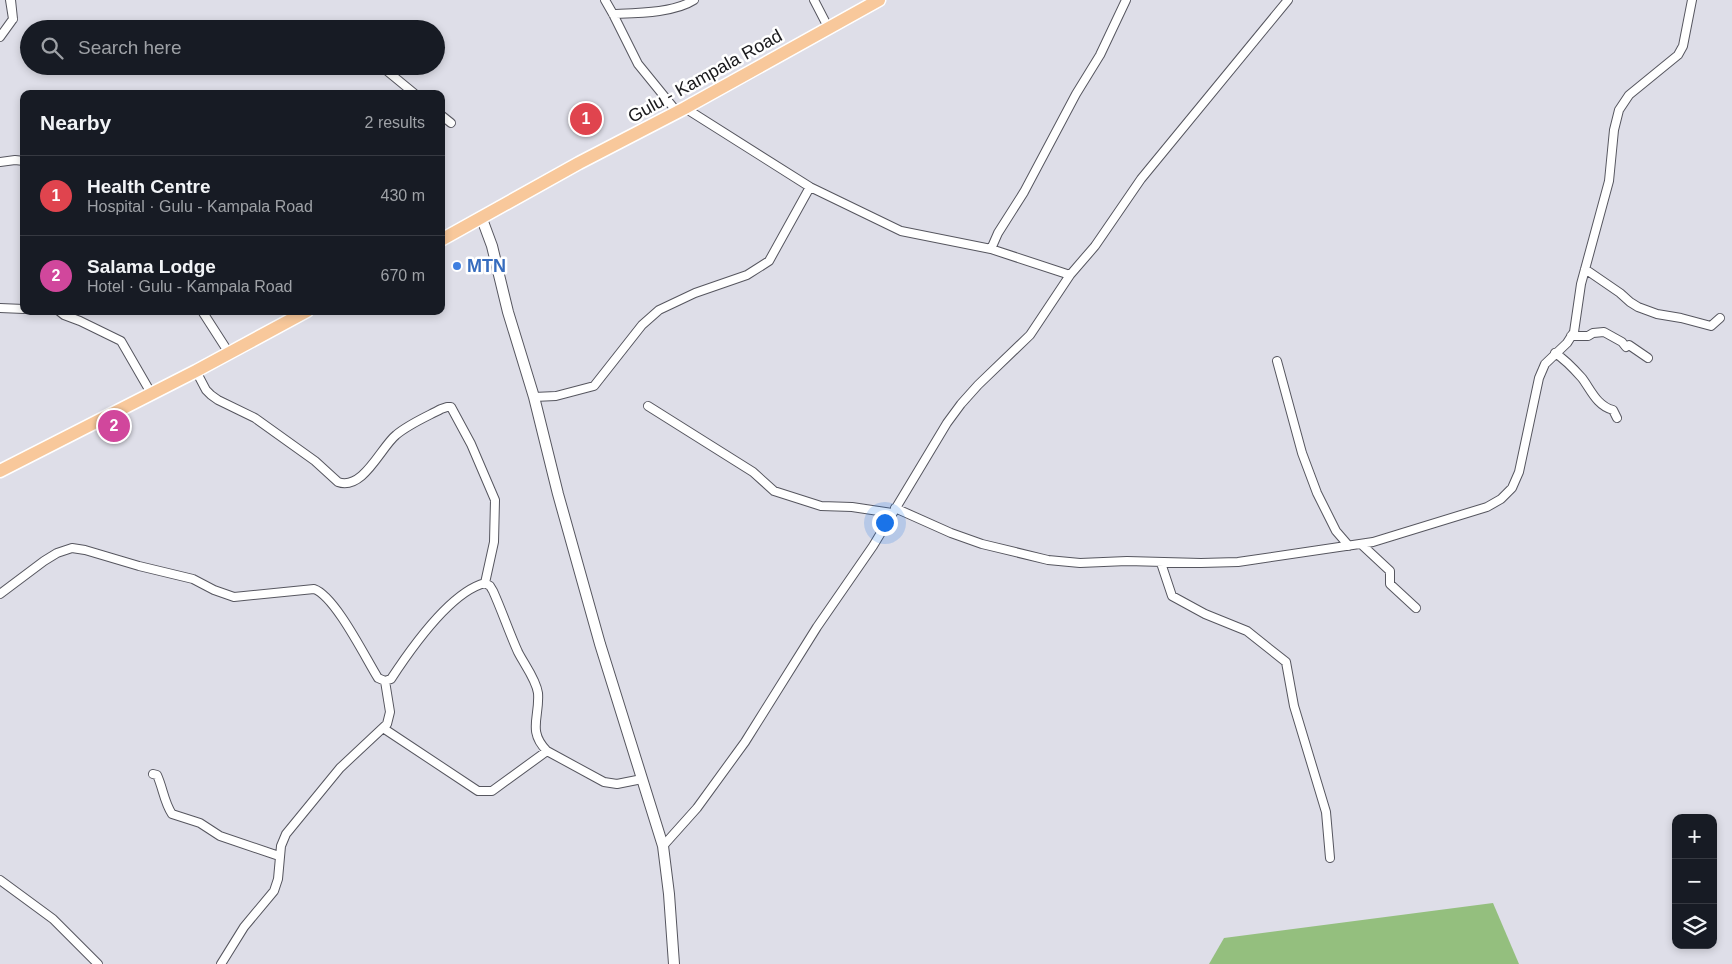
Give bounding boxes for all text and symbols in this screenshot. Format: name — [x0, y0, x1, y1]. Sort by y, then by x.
search box — [20, 20, 445, 75]
street label: Gulu - Kampala Road — [624, 25, 786, 127]
icon: search — [38, 34, 66, 62]
text: Search here — [78, 37, 182, 58]
pin: 1 — [570, 100, 602, 138]
text: Nearby — [40, 111, 111, 134]
text: 2 results — [365, 114, 425, 131]
text: Health Centre — [87, 176, 211, 197]
text: 1 — [52, 187, 60, 204]
text: 430 m — [381, 187, 425, 204]
text: Hospital · Gulu - Kampala Road — [87, 198, 313, 215]
text: Salama Lodge — [87, 256, 216, 277]
place label: MTN — [467, 256, 506, 276]
marker: MTN — [451, 260, 463, 272]
text: 2 — [52, 267, 60, 284]
text: 670 m — [381, 267, 425, 284]
text: Hotel · Gulu - Kampala Road — [87, 278, 292, 295]
pin: 2 — [98, 407, 130, 445]
your location — [872, 510, 898, 536]
map controls — [1672, 814, 1717, 949]
button: + — [1672, 814, 1717, 859]
button: − — [1672, 859, 1717, 904]
button: layers — [1672, 904, 1717, 949]

